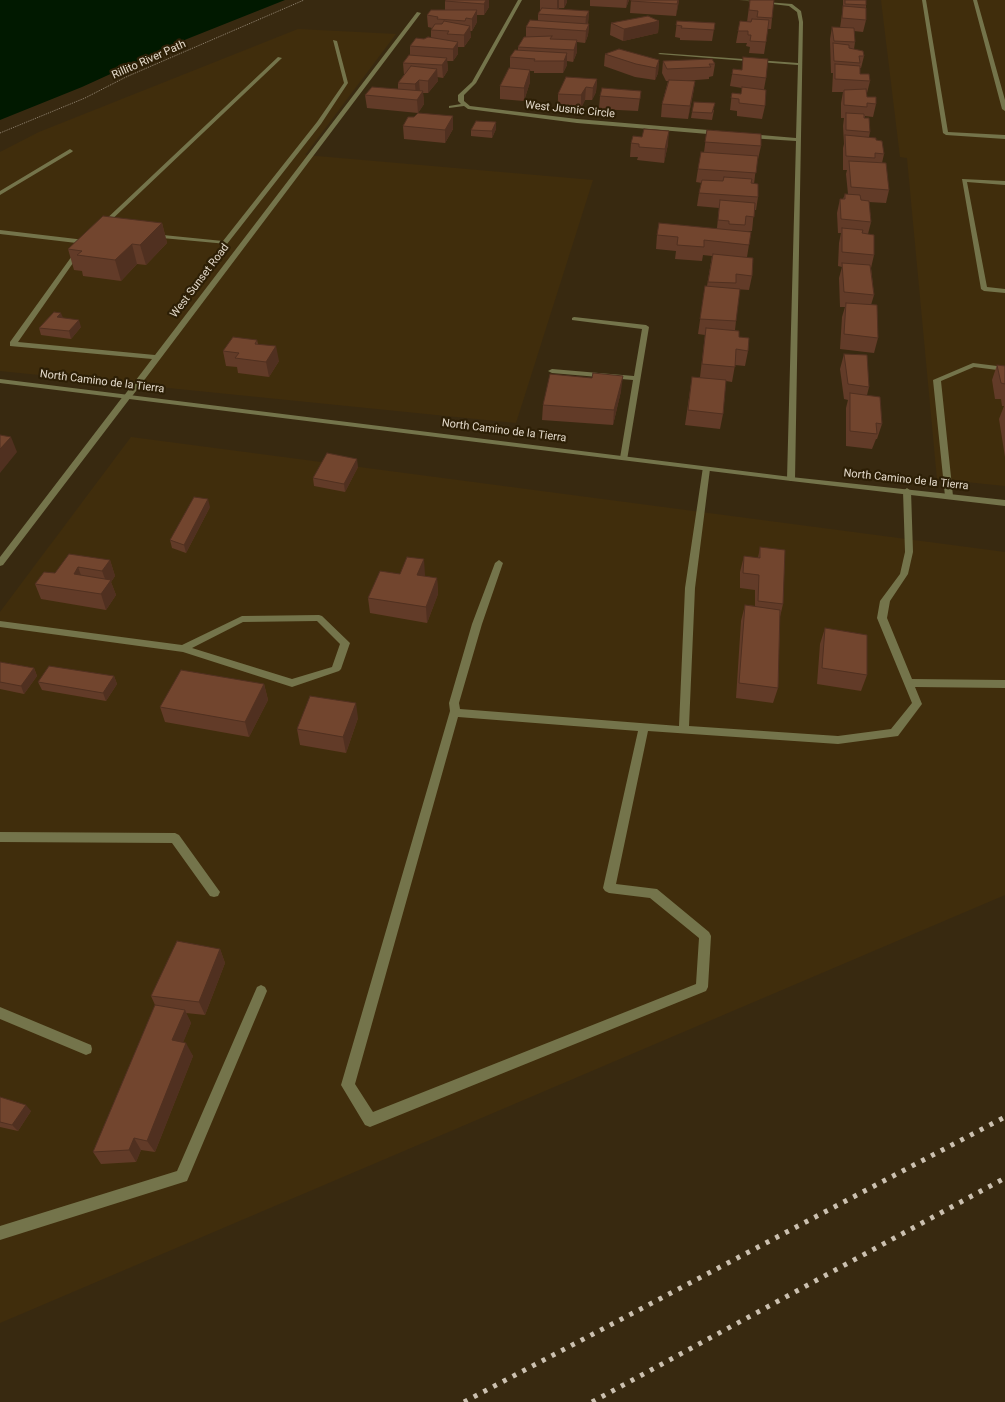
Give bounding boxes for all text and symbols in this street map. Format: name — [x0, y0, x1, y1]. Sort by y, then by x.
street label: Rillito River Path — [110, 38, 188, 82]
street label: West Jusnic Circle — [524, 99, 616, 121]
street label: West Sunset Road — [168, 241, 232, 321]
street label: North Camino de la Tierra — [39, 368, 165, 396]
street label: North Camino de la Tierra — [441, 417, 567, 445]
street label: North Camino de la Tierra — [843, 467, 969, 493]

